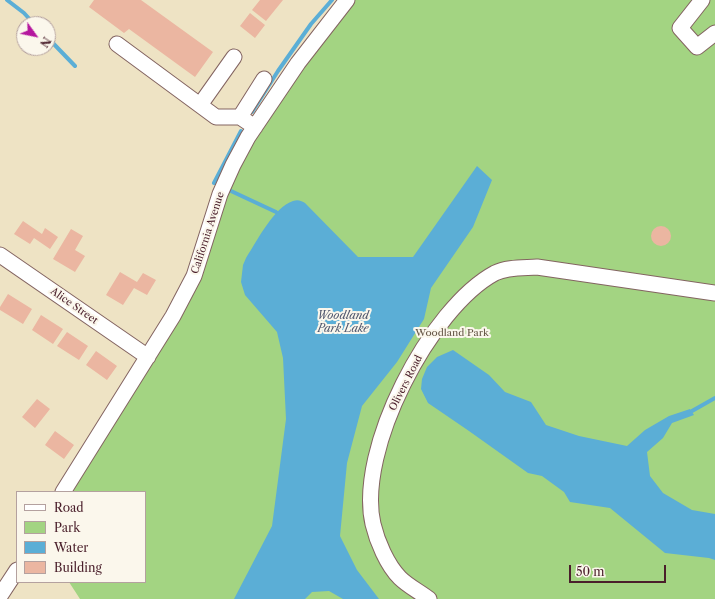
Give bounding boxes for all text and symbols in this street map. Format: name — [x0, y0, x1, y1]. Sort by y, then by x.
north arrow — [16, 16, 56, 56]
text: N — [37, 34, 54, 50]
street label: California Avenue — [189, 190, 227, 276]
street label: Alice Street — [48, 285, 100, 327]
water label: Woodland Park Lake — [317, 309, 369, 335]
park label: Woodland Park — [415, 327, 489, 339]
street label: Olivers Road — [387, 353, 425, 413]
legend — [16, 491, 146, 583]
text: Road — [54, 500, 84, 515]
text: Park — [54, 520, 80, 535]
text: Water — [54, 540, 88, 555]
scale bar — [571, 557, 668, 583]
text: Building — [54, 560, 102, 575]
text: 50 m — [576, 564, 605, 579]

